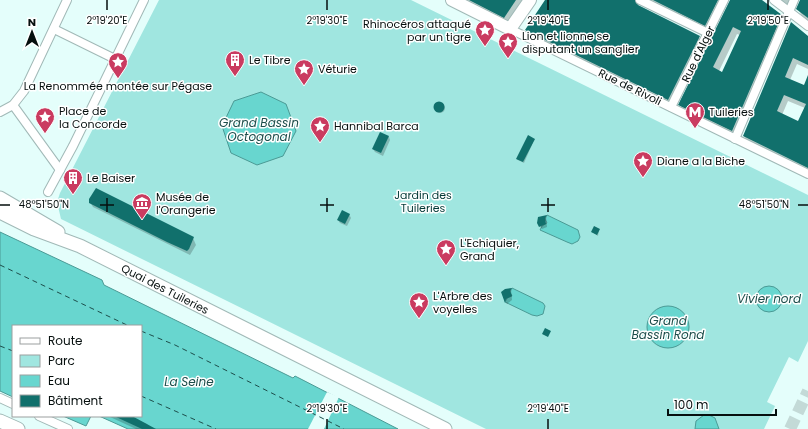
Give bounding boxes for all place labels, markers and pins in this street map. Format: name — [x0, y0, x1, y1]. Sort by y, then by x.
place label: Rhinocéros attaqué par un tigre — [363, 16, 471, 45]
place icon: Rhinocéros attaqué par un tigre — [474, 19, 496, 47]
place label: Lion et lionne se disputant un sanglier — [522, 28, 639, 57]
place icon: Lion et lionne se disputant un sanglier — [497, 31, 519, 59]
building icon: Le Tibre — [224, 49, 246, 77]
place icon: La Renommée montée sur Pégase — [107, 51, 129, 79]
place label: Le Tibre — [249, 52, 291, 68]
place icon: Véturie — [293, 58, 315, 86]
place label: Véturie — [318, 61, 357, 77]
place label: La Renommée montée sur Pégase — [24, 78, 212, 94]
metro station icon: Tuileries — [684, 101, 706, 129]
place label: Place de la Concorde — [59, 103, 127, 132]
place label: Tuileries — [709, 104, 754, 120]
place icon: Place de la Concorde — [34, 106, 56, 134]
place icon: Hannibal Barca — [309, 115, 331, 143]
place label: Hannibal Barca — [334, 118, 419, 134]
place icon: Diane a la Biche — [632, 150, 654, 178]
place label: Diane a la Biche — [657, 153, 745, 169]
building icon: Le Baiser — [62, 167, 84, 195]
place label: Le Baiser — [87, 170, 135, 186]
place label: Musée de l'Orangerie — [156, 189, 216, 218]
museum icon: Musée de l'Orangerie — [131, 192, 153, 220]
place label: L'Echiquier, Grand — [460, 235, 519, 264]
place icon: L'Echiquier, Grand — [435, 238, 457, 266]
place label: L'Arbre des voyelles — [433, 288, 493, 317]
place icon: L'Arbre des voyelles — [408, 291, 430, 319]

